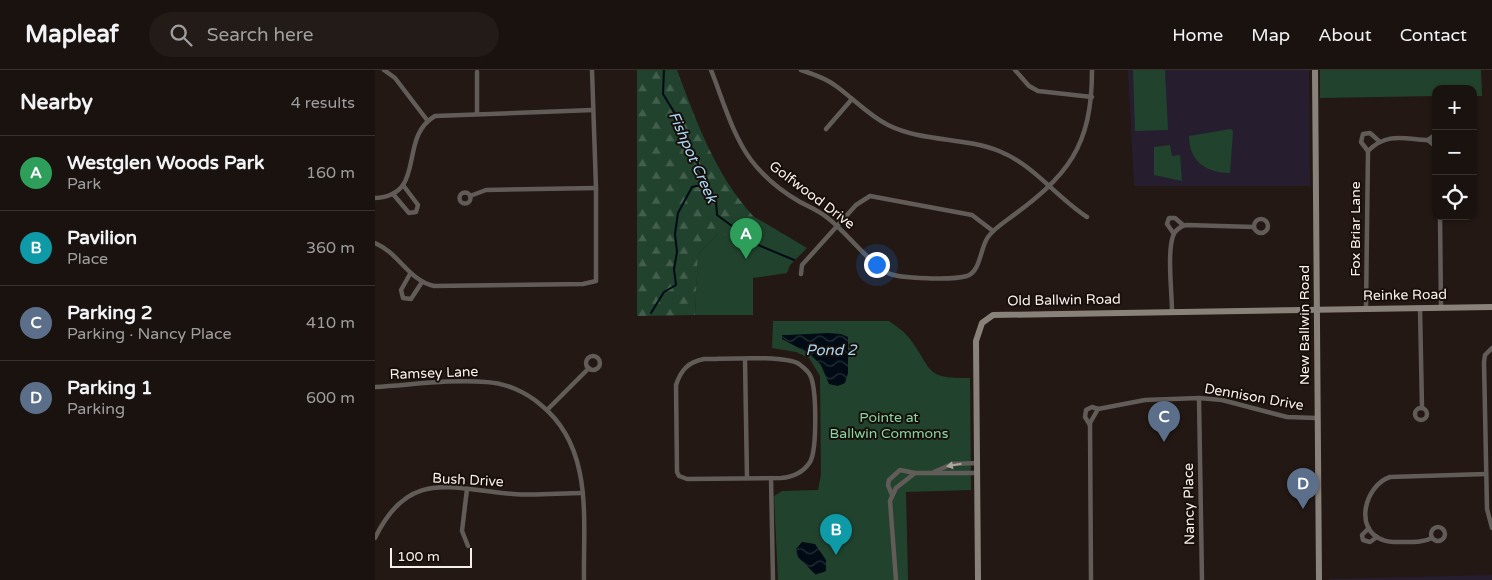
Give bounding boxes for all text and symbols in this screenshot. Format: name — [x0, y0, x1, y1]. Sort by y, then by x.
search box — [149, 12, 499, 57]
text: Mapleaf — [25, 20, 119, 49]
icon: search — [167, 21, 195, 49]
text: Search here — [207, 24, 314, 46]
text: Home — [1172, 24, 1223, 46]
text: Map — [1251, 24, 1290, 46]
text: About — [1318, 24, 1372, 46]
text: Contact — [1400, 24, 1467, 46]
map controls — [1432, 85, 1477, 220]
button: + — [1432, 85, 1477, 130]
text: Nearby — [20, 90, 93, 115]
text: 4 results — [291, 93, 355, 113]
water label: Fishpot Creek — [665, 108, 722, 207]
button: − — [1432, 130, 1477, 175]
text: Westglen Woods Park — [67, 152, 264, 174]
street label: Golfwood Drive — [766, 157, 858, 233]
text: A — [30, 163, 42, 183]
text: 160 m — [306, 163, 355, 183]
text: Park — [67, 174, 101, 194]
button: locate — [1432, 175, 1477, 220]
street label: Fox Briar Lane — [1347, 181, 1364, 277]
pin: A — [730, 218, 762, 259]
text: Pavilion — [67, 227, 137, 249]
text: B — [30, 238, 42, 258]
text: 360 m — [306, 238, 355, 258]
text: Place — [67, 249, 108, 269]
your location — [864, 252, 890, 278]
street label: New Ballwin Road — [1296, 265, 1313, 385]
street label: Reinke Road — [1363, 286, 1447, 304]
street label: Old Ballwin Road — [1007, 291, 1121, 309]
text: Parking 2 — [67, 302, 153, 324]
text: C — [30, 313, 42, 333]
text: 410 m — [306, 313, 355, 333]
text: Parking · Nancy Place — [67, 324, 232, 344]
water label: Pond 2 — [806, 341, 858, 359]
street label: Ramsey Lane — [389, 363, 479, 383]
text: Parking 1 — [67, 377, 153, 399]
street label: Dennison Drive — [1203, 380, 1305, 414]
text: D — [30, 388, 42, 408]
text: 600 m — [306, 388, 355, 408]
text: Parking — [67, 399, 125, 419]
pin: C — [1148, 401, 1180, 442]
park label: Pointe at Ballwin Commons — [830, 409, 949, 442]
one-way arrow — [946, 462, 962, 470]
street label: Nancy Place — [1180, 463, 1198, 545]
pin: D — [1287, 468, 1319, 509]
street label: Bush Drive — [432, 470, 504, 490]
pin: B — [820, 514, 852, 555]
scale bar — [390, 545, 473, 568]
text: 100 m — [397, 548, 440, 565]

